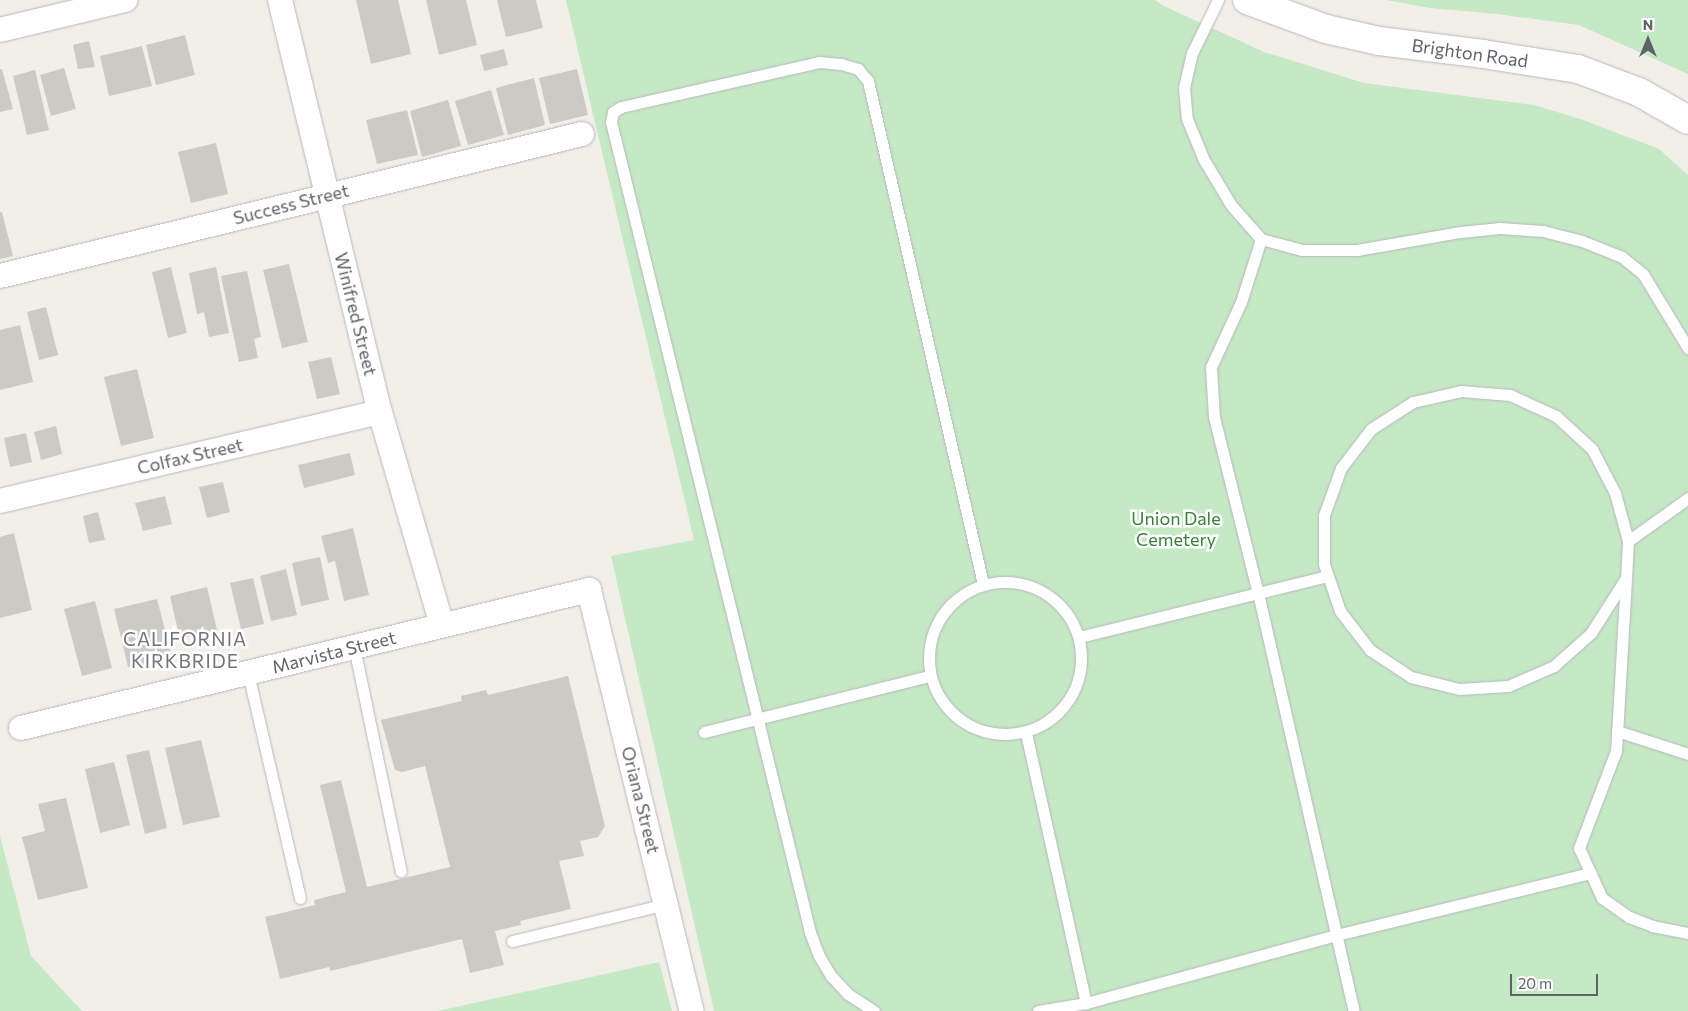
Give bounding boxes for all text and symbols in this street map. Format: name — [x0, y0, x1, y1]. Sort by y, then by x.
north arrow — [1623, 15, 1673, 65]
text: N — [1643, 16, 1653, 33]
street label: Brighton Road — [1410, 34, 1530, 72]
street label: Success Street — [231, 179, 351, 229]
street label: Winifred Street — [330, 250, 382, 378]
street label: Colfax Street — [135, 433, 245, 479]
park label: Union Dale Cemetery — [1131, 508, 1221, 550]
street label: Marvista Street — [270, 626, 398, 678]
district label: CALIFORNIA KIRKBRIDE — [122, 628, 248, 672]
street label: Oriana Street — [617, 744, 665, 856]
scale bar — [1513, 964, 1600, 996]
text: 20 m — [1518, 974, 1552, 992]

